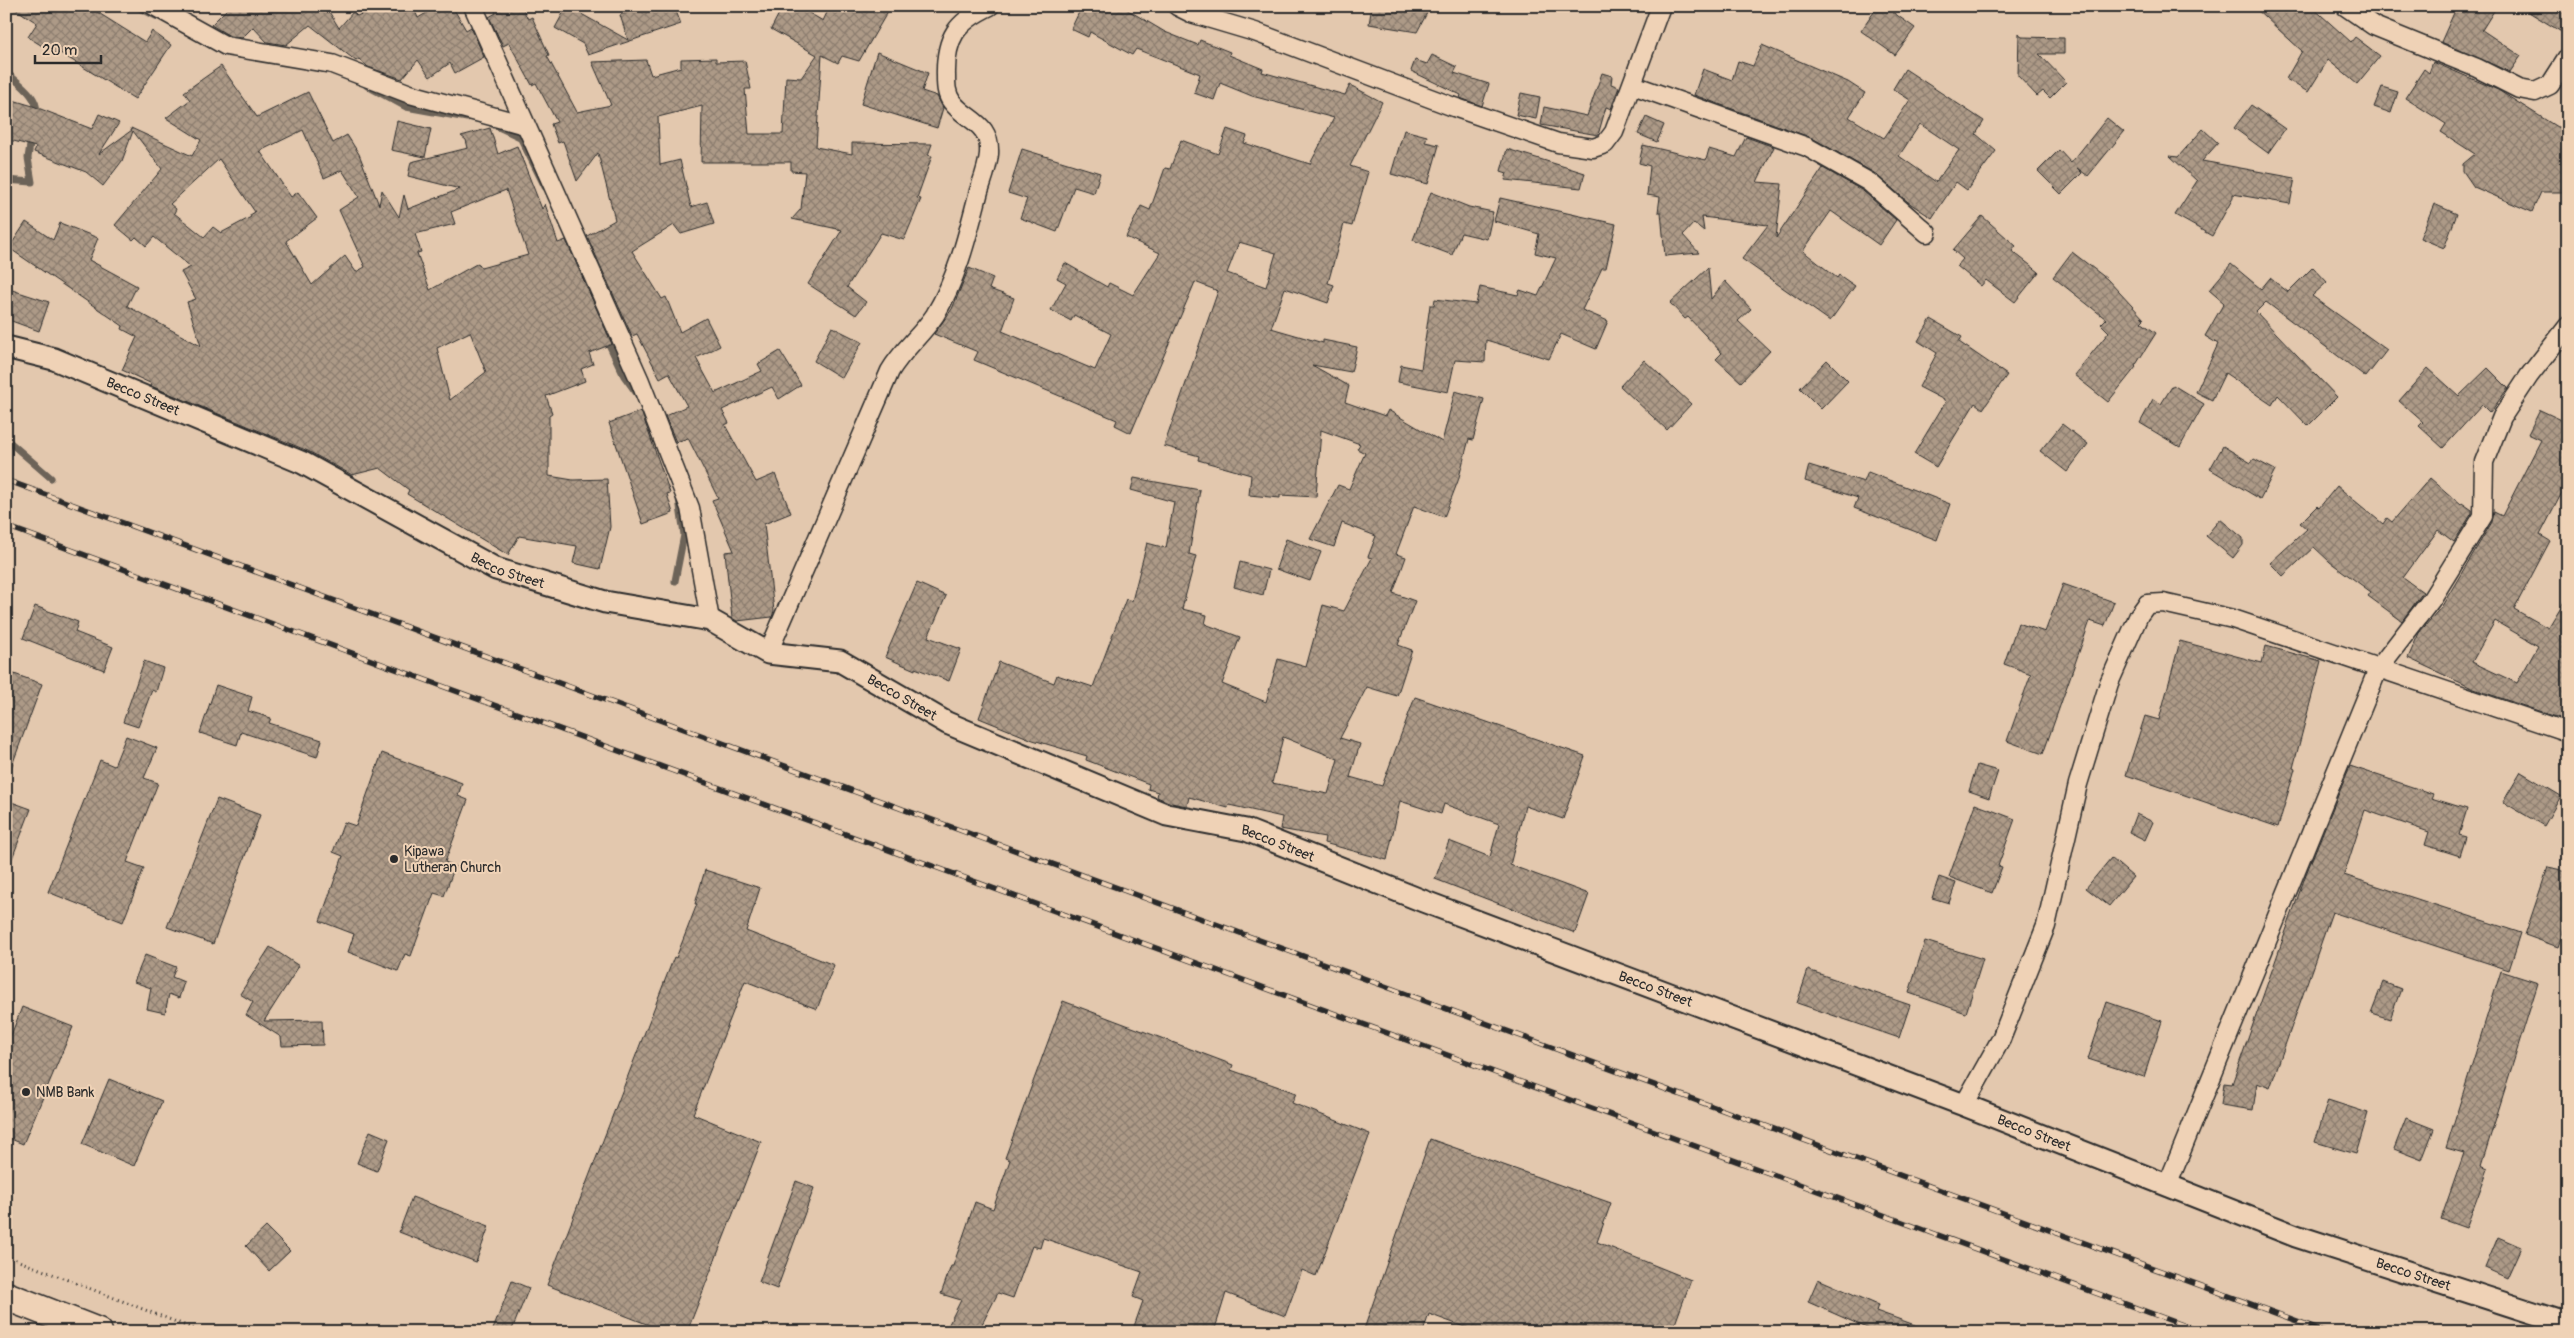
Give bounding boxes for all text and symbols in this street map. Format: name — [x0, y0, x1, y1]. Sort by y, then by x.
scale bar — [35, 32, 101, 64]
text: 20 m — [42, 41, 77, 60]
street label: Becco Street — [104, 373, 183, 419]
street label: Becco Street — [468, 548, 547, 592]
street label: Becco Street — [864, 670, 940, 724]
street label: Becco Street — [1240, 821, 1317, 865]
place label: Kipawa Lutheran Church — [404, 843, 501, 876]
marker: Kipawa Lutheran Church — [388, 853, 400, 865]
street label: Becco Street — [1616, 967, 1695, 1011]
place label: NMB Bank — [36, 1084, 94, 1101]
marker: NMB Bank — [20, 1086, 32, 1098]
street label: Becco Street — [1995, 1111, 2074, 1155]
street label: Becco Street — [2374, 1254, 2453, 1294]

